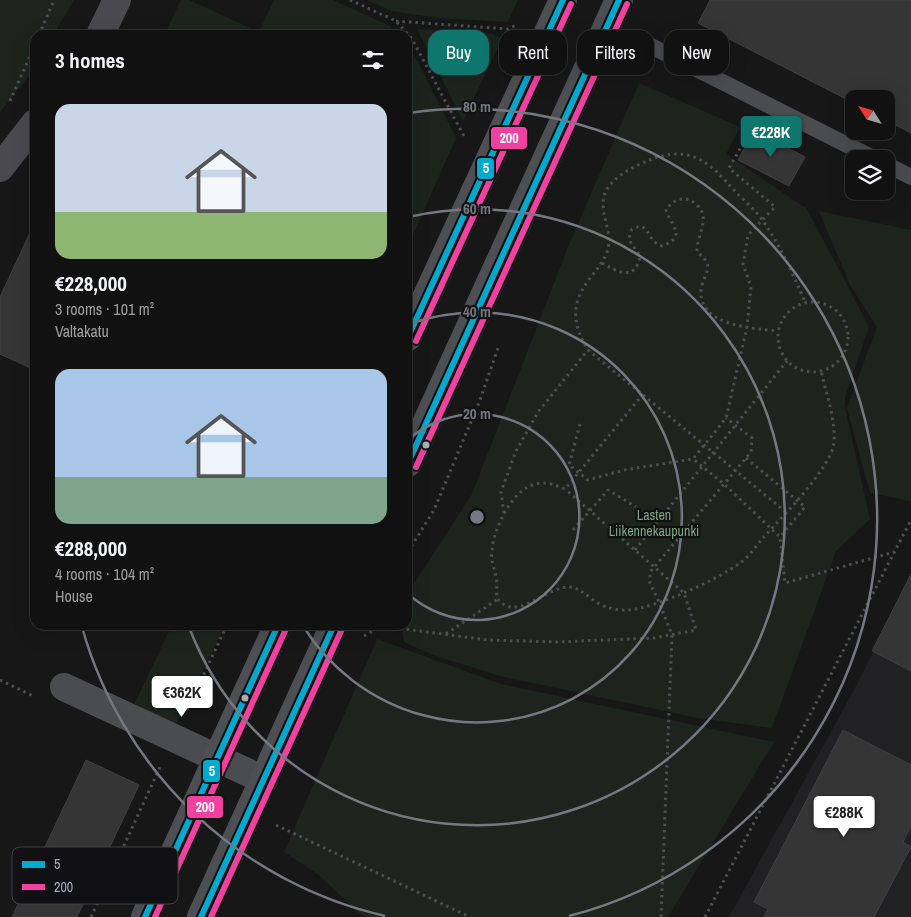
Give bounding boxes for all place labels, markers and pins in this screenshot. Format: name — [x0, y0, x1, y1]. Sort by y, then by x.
pin: €228K — [736, 116, 806, 158]
unlabelled marker — [421, 440, 431, 450]
centre of rings — [468, 508, 486, 526]
pin: €362K — [147, 676, 217, 718]
unlabelled marker — [240, 693, 250, 703]
pin: €288K — [809, 796, 879, 838]

